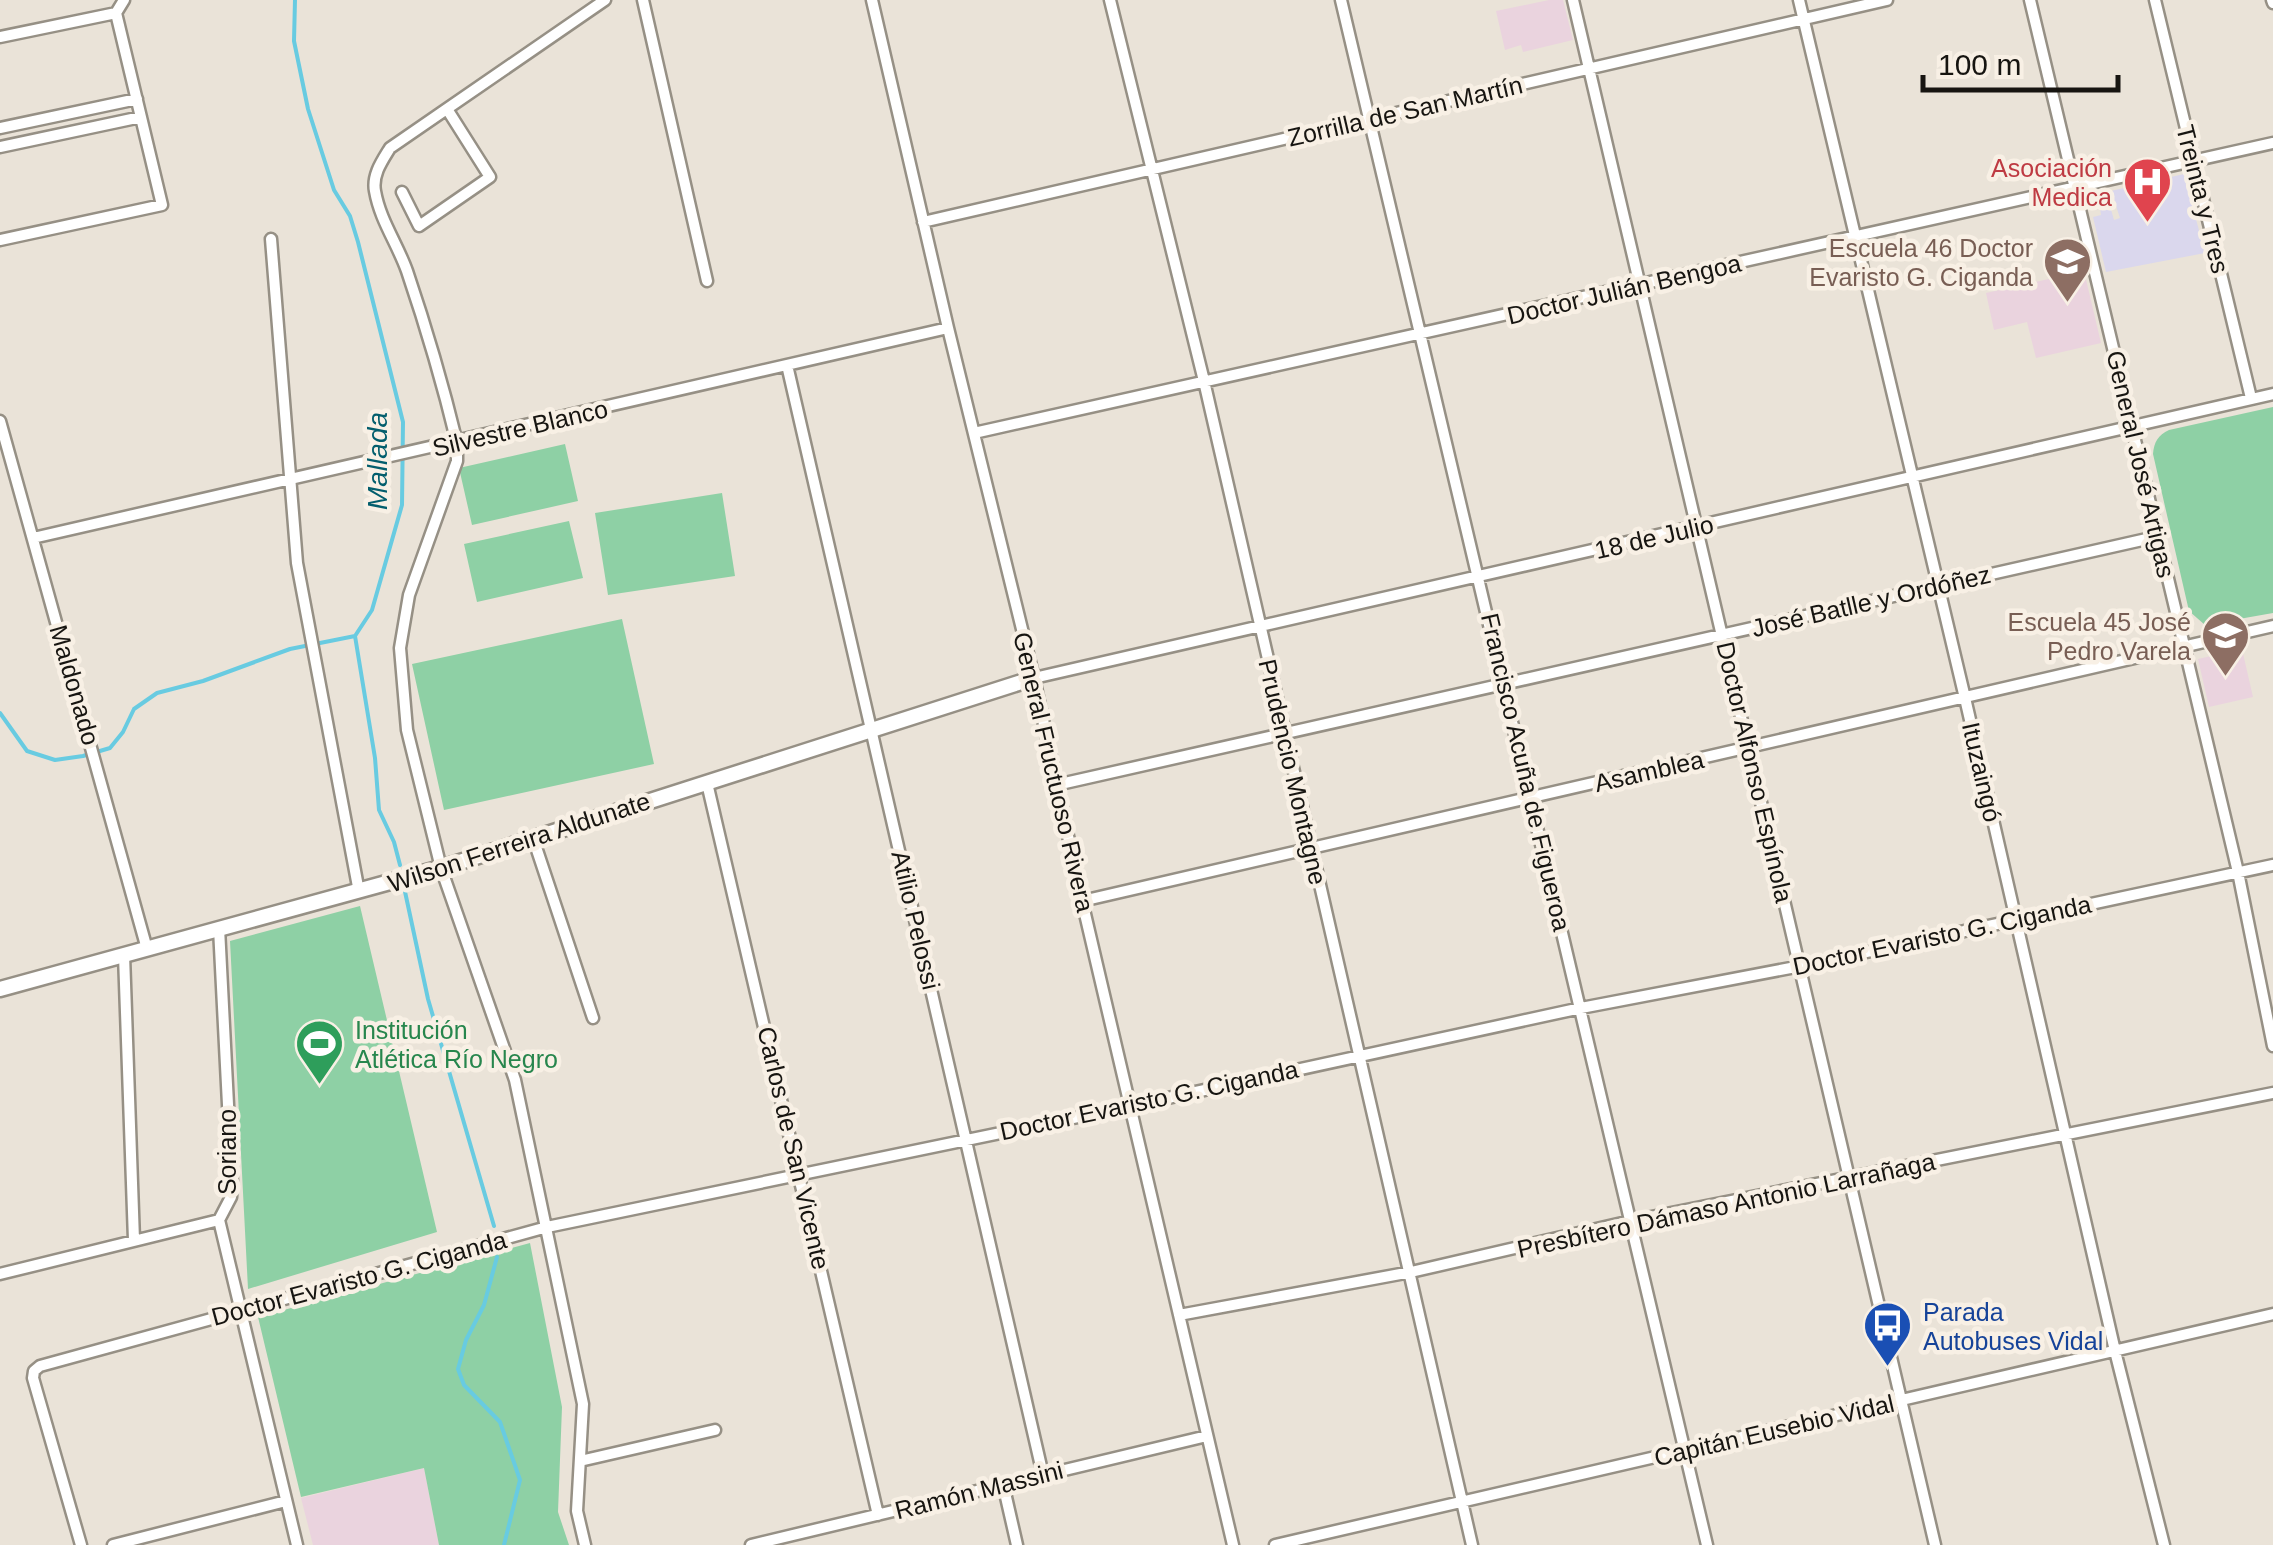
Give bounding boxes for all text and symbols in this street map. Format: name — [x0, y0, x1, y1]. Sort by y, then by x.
scale bar — [1923, 30, 2118, 92]
text: 100 m — [1938, 48, 2021, 81]
street label: Zorrilla de San Martín — [1285, 70, 1525, 152]
street label: Treinta y Tres — [2171, 122, 2235, 276]
place label: Asociación Medica — [1991, 154, 2112, 211]
hospital icon: Asociación Medica — [2121, 156, 2173, 224]
place label: Escuela 46 Doctor Evaristo G. Ciganda — [1809, 234, 2033, 291]
school or university icon: Escuela 46 Doctor Evaristo G. Ciganda — [2042, 236, 2094, 304]
street label: Doctor Julián Bengoa — [1504, 248, 1744, 330]
street label: General José Artigas — [2101, 348, 2181, 580]
street label: Silvestre Blanco — [430, 394, 610, 462]
water label: Mallada — [362, 412, 393, 510]
street label: 18 de Julio — [1592, 510, 1716, 564]
street label: José Batlle y Ordóñez — [1749, 560, 1993, 642]
place label: Escuela 45 José Pedro Varela — [2008, 608, 2191, 665]
street label: Francisco Acuña de Figueroa — [1476, 610, 1576, 934]
school or university icon: Escuela 45 José Pedro Varela — [2200, 610, 2252, 678]
street label: Maldonado — [44, 622, 106, 748]
street label: General Fructuoso Rivera — [1008, 629, 1100, 915]
street label: Doctor Alfonso Espínola — [1711, 639, 1799, 905]
street label: Prudencio Montagne — [1253, 656, 1333, 888]
street label: Ituzaingó — [1957, 719, 2007, 825]
street label: Asamblea — [1592, 745, 1706, 797]
street label: Wilson Ferreira Aldunate — [385, 786, 653, 898]
street label: Atilio Pelossi — [886, 848, 946, 992]
street label: Doctor Evaristo G. Ciganda — [1790, 890, 2094, 980]
place label: Institución Atlética Río Negro — [355, 1016, 558, 1073]
sports icon: Institución Atlética Río Negro — [294, 1018, 346, 1086]
street label: Carlos de San Vicente — [752, 1024, 836, 1272]
street label: Doctor Evaristo G. Ciganda — [997, 1055, 1301, 1145]
street label: Soriano — [213, 1109, 241, 1195]
street label: Presbítero Dámaso Antonio Larrañaga — [1514, 1147, 1938, 1263]
street label: Doctor Evaristo G. Ciganda — [208, 1225, 510, 1331]
place label: Parada Autobuses Vidal — [1923, 1298, 2103, 1355]
bus stop icon: Parada Autobuses Vidal — [1862, 1300, 1914, 1368]
street label: Capitán Eusebio Vidal — [1651, 1389, 1897, 1471]
street label: Ramón Massini — [892, 1456, 1066, 1524]

